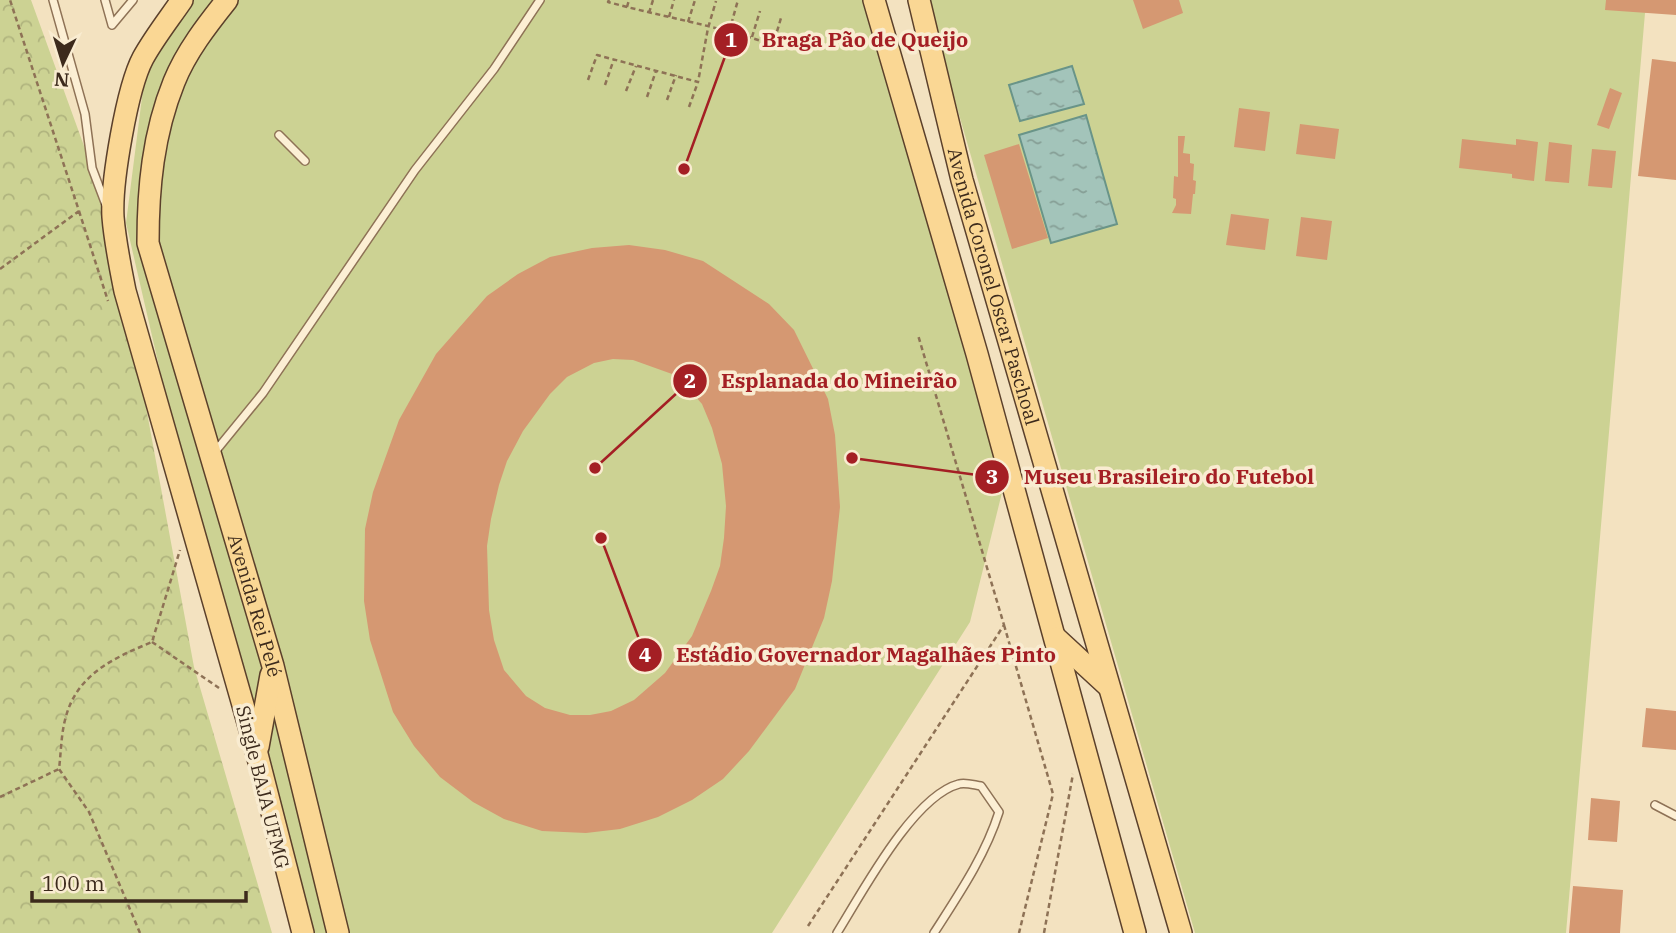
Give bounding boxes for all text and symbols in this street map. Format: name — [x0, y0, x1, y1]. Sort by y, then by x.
callout: Braga Pão de Queijo — [713, 19, 983, 61]
text: 1 — [725, 25, 737, 53]
text: Braga Pão de Queijo — [762, 25, 968, 53]
north arrow — [28, 28, 98, 98]
text: N — [53, 67, 70, 92]
street label: Avenida Coronel Oscar Paschoal — [943, 145, 1045, 428]
callout: Esplanada do Mineirão — [672, 360, 971, 402]
text: 2 — [684, 366, 696, 394]
text: Esplanada do Mineirão — [721, 366, 957, 394]
callout: Museu Brasileiro do Futebol — [975, 456, 1328, 498]
text: 3 — [986, 462, 998, 490]
text: Museu Brasileiro do Futebol — [1024, 462, 1314, 490]
street label: Avenida Rei Pelé — [223, 531, 287, 679]
callout: Estádio Governador Magalhães Pinto — [627, 634, 1070, 676]
text: 4 — [639, 640, 651, 668]
text: Estádio Governador Magalhães Pinto — [676, 640, 1056, 668]
street label: Single BAJA UFMG — [231, 703, 295, 871]
scale bar — [32, 860, 245, 904]
text: 100 m — [42, 869, 105, 897]

